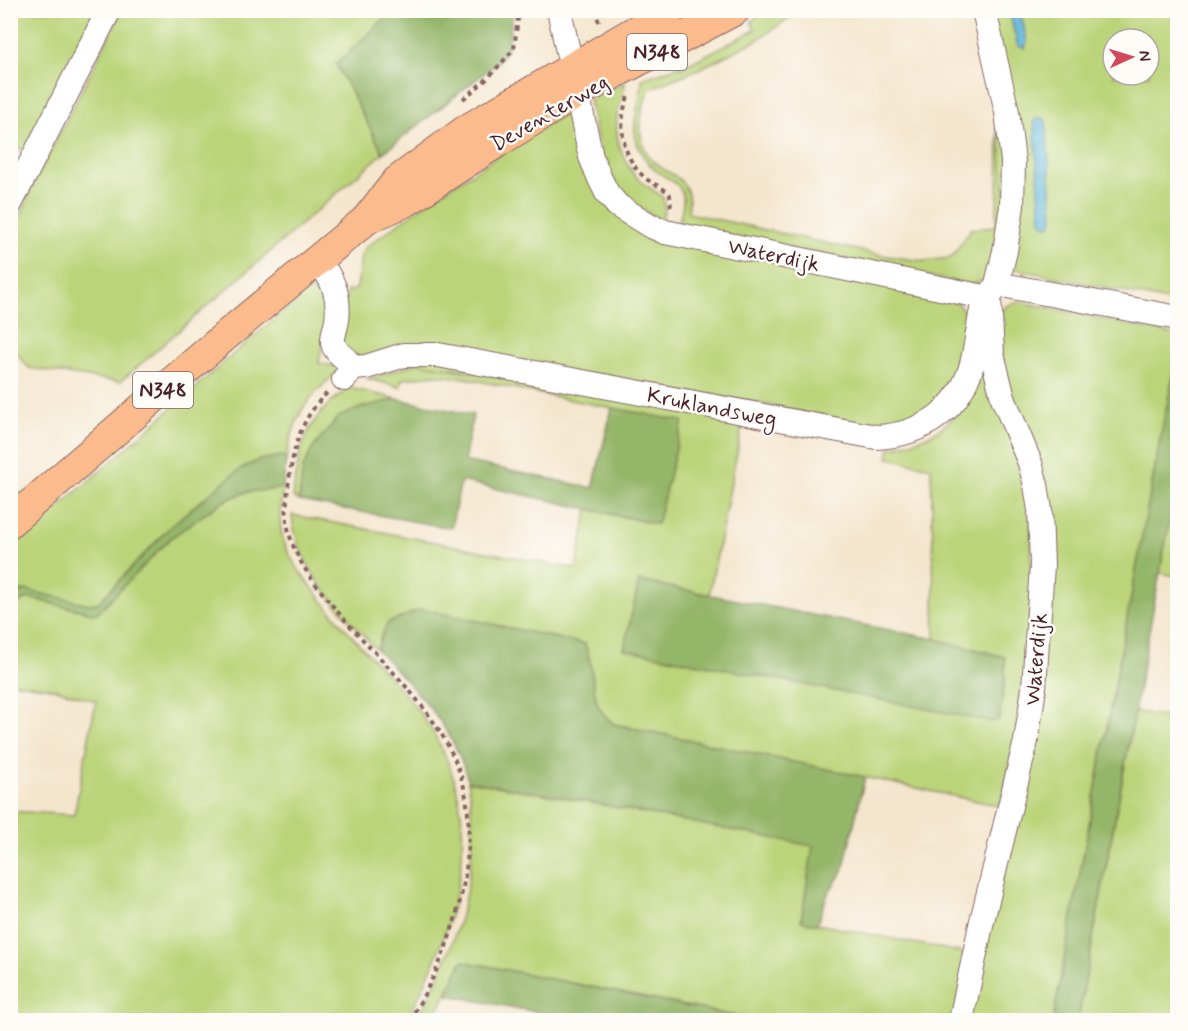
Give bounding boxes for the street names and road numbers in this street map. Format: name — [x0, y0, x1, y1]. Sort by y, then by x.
road number: N348 — [627, 34, 687, 70]
street label: Deventerweg — [486, 69, 615, 160]
street label: Waterdijk — [725, 233, 822, 280]
road number: N348 — [133, 372, 193, 408]
street label: Kruklandsweg — [644, 382, 779, 437]
street label: Waterdijk — [1019, 612, 1056, 707]

